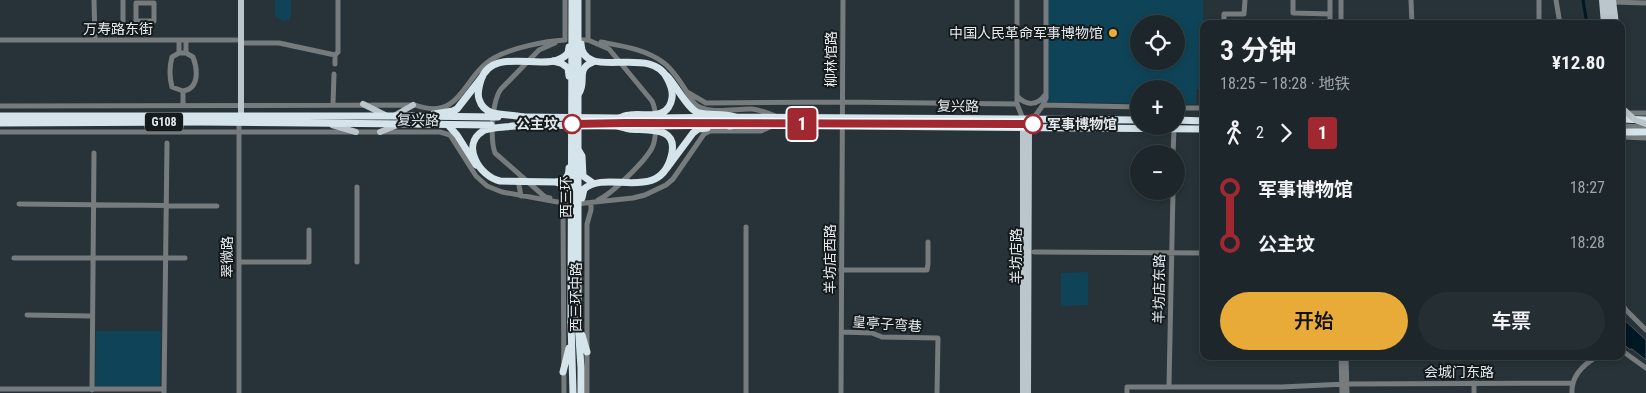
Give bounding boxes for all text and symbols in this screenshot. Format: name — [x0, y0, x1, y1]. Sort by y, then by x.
map controls — [1130, 15, 1185, 200]
button: locate — [1130, 15, 1185, 70]
street label: 万寿路东街 — [83, 21, 153, 37]
place label: 中国人民革命军事博物馆 — [949, 25, 1103, 41]
marker: 中国人民革命军事博物馆 — [1107, 27, 1119, 39]
street label: 柳林馆路 — [823, 31, 839, 87]
text: 3 分钟 — [1220, 34, 1297, 67]
text: ¥12.80 — [1552, 51, 1605, 74]
text: 18:25 – 18:28 · 地铁 — [1220, 74, 1350, 93]
button: + — [1130, 80, 1185, 135]
street label: 复兴路 — [937, 98, 979, 114]
line badge: 1 — [786, 108, 818, 140]
road number: G108 — [145, 112, 183, 132]
street label: 复兴路 — [397, 112, 439, 128]
text: 1 — [797, 113, 807, 134]
marker: 公主坟 — [562, 114, 582, 134]
marker: 军事博物馆 — [1023, 114, 1043, 134]
place label: 公主坟 — [516, 116, 558, 132]
place label: 军事博物馆 — [1047, 116, 1117, 132]
icon: walk — [1220, 119, 1248, 147]
icon: forward — [1272, 119, 1300, 147]
text: 1 — [1318, 122, 1327, 143]
text: 2 — [1256, 123, 1264, 142]
button: − — [1130, 145, 1185, 200]
street label: 西三环 — [558, 176, 574, 218]
text: 军事博物馆 — [1258, 178, 1353, 201]
text: 18:27 — [1570, 178, 1605, 197]
street label: 羊坊店西路 — [822, 224, 838, 294]
street label: 羊坊店路 — [1008, 228, 1024, 284]
text: 公主坟 — [1258, 233, 1315, 256]
text: 18:28 — [1570, 233, 1605, 252]
street label: 翠微路 — [219, 236, 235, 278]
street label: 羊坊店东路 — [1150, 254, 1168, 324]
street label: 西三环中路 — [568, 262, 584, 332]
button: 开始 — [1220, 292, 1408, 350]
button: 车票 — [1418, 292, 1605, 350]
street label: 皇亭子弯巷 — [852, 314, 922, 334]
street label: 会城门东路 — [1424, 364, 1494, 380]

